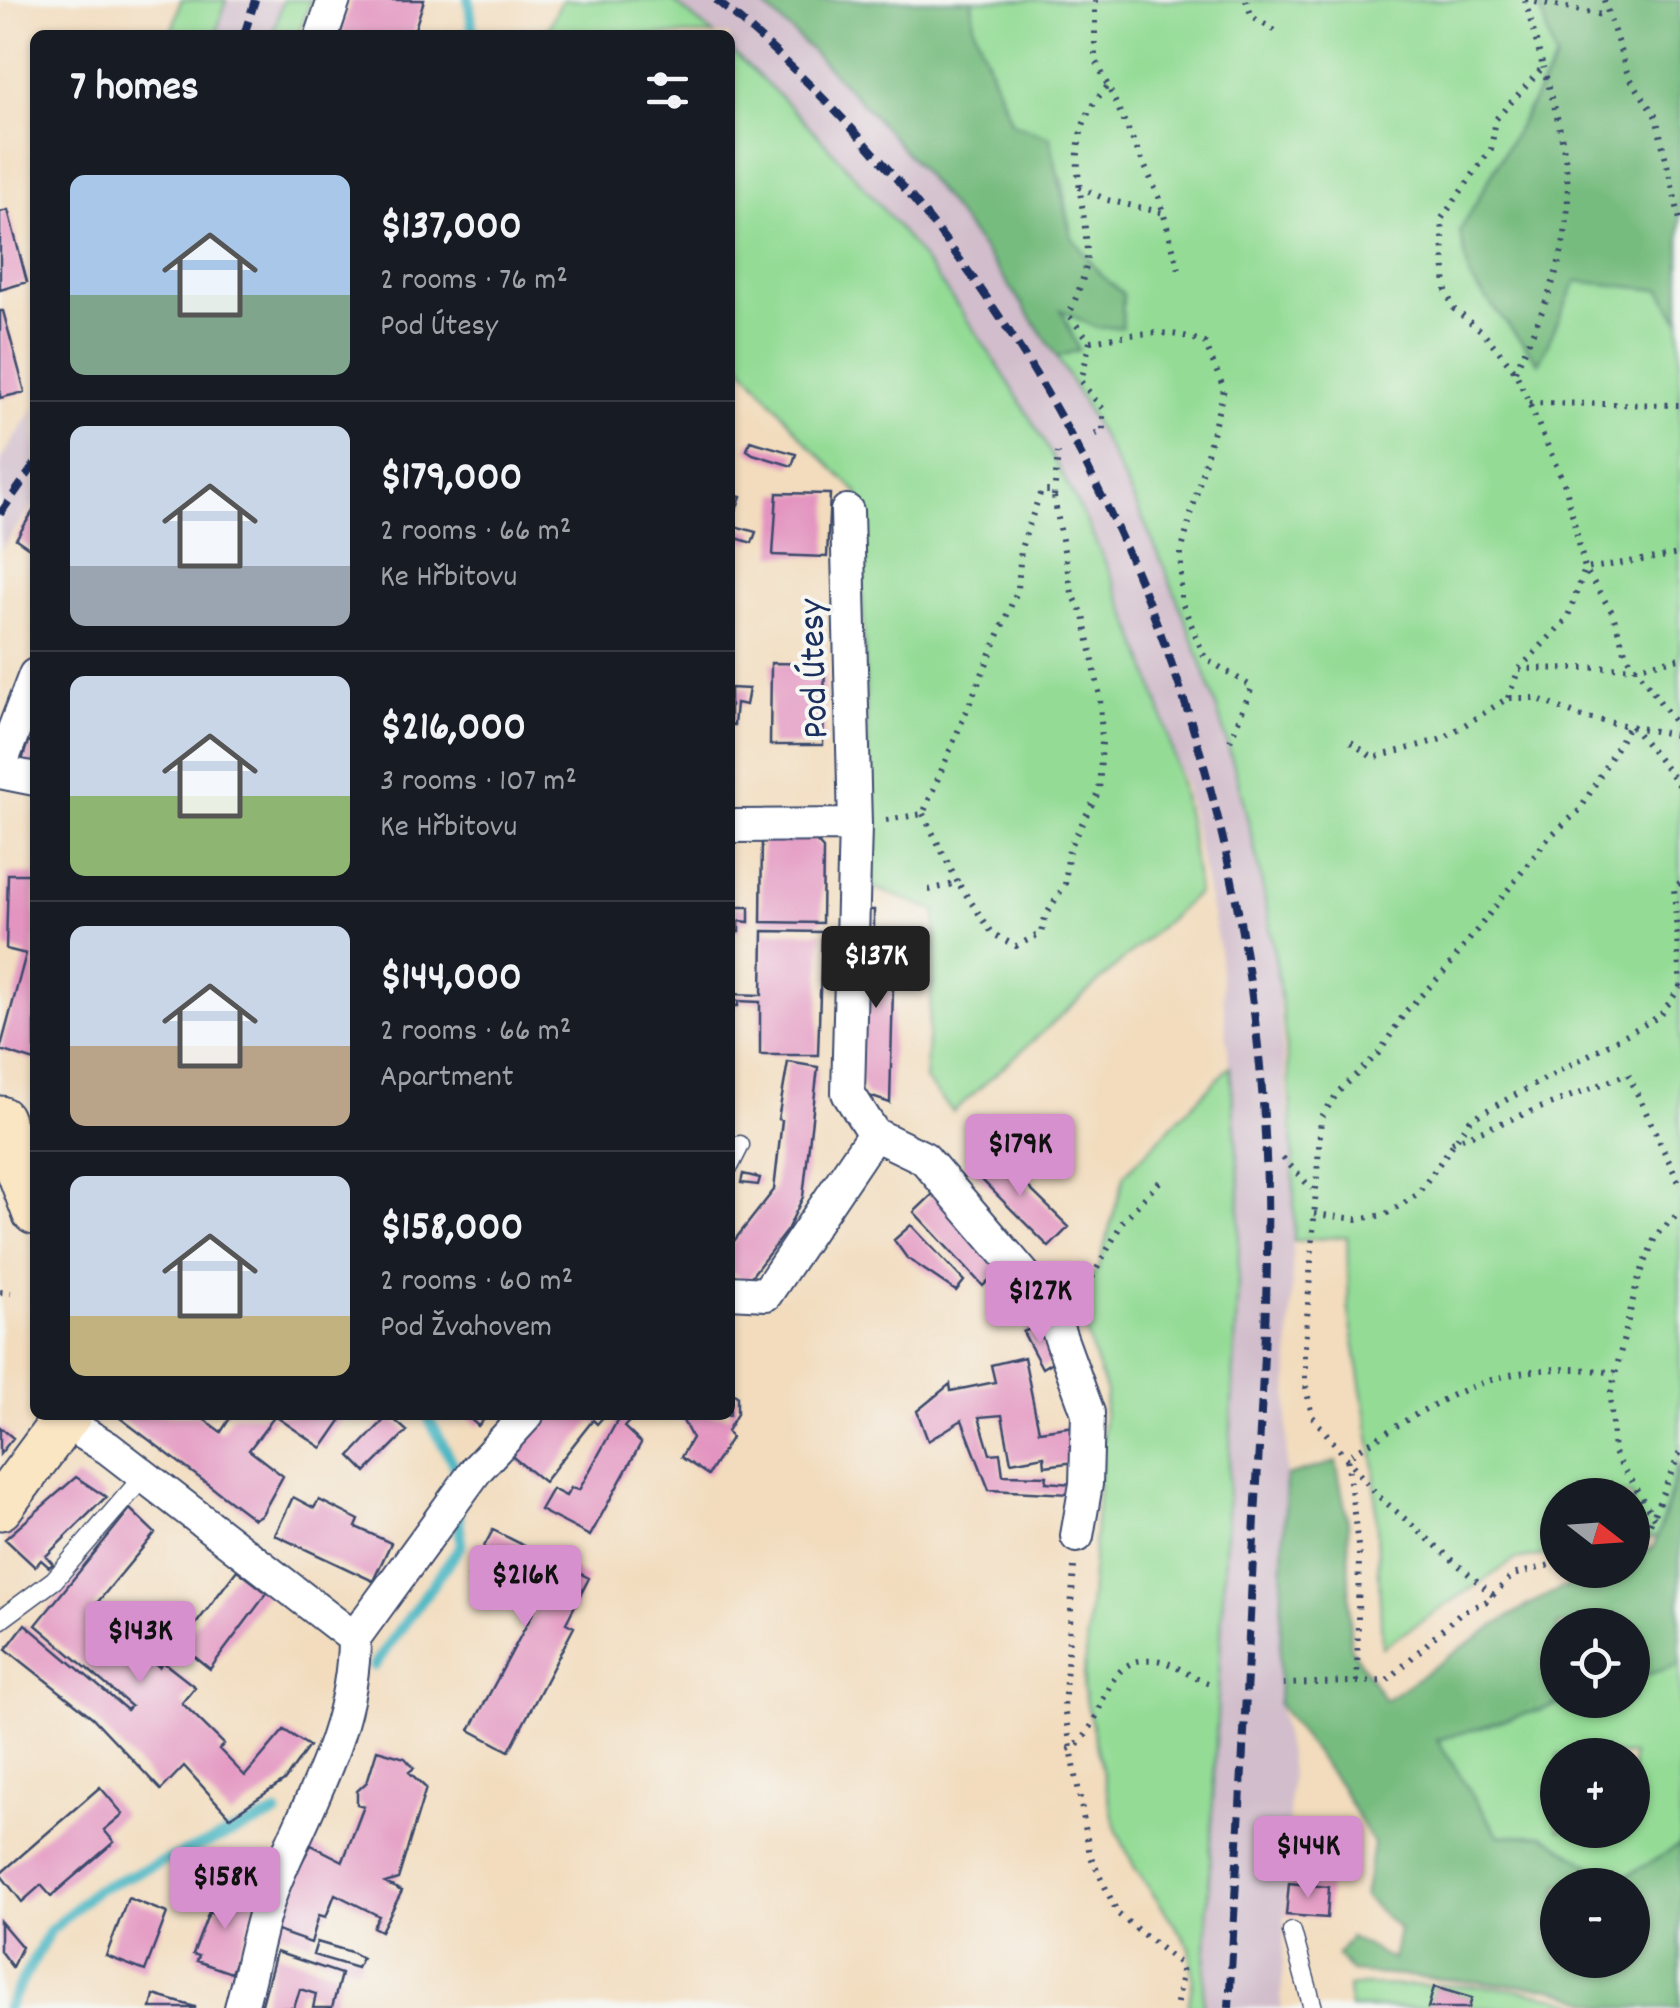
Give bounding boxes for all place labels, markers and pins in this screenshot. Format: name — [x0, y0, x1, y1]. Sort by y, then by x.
pin: $137K — [806, 926, 946, 1011]
pin: $179K — [950, 1114, 1090, 1199]
pin: $127K — [970, 1261, 1110, 1346]
pin: $216K — [455, 1545, 595, 1630]
pin: $143K — [70, 1601, 210, 1686]
pin: $144K — [1238, 1816, 1378, 1901]
pin: $158K — [155, 1847, 295, 1932]

